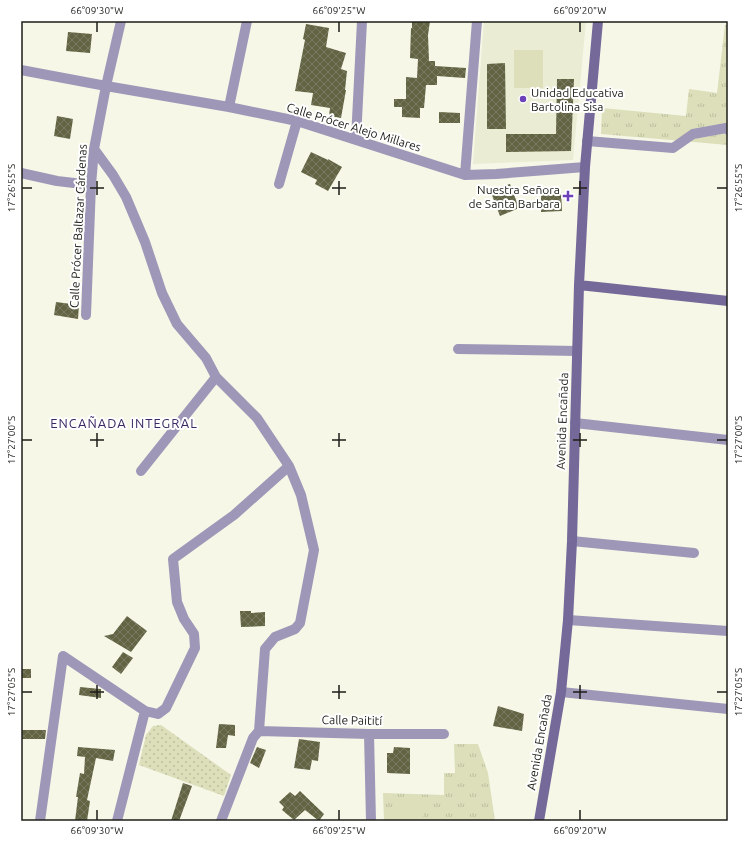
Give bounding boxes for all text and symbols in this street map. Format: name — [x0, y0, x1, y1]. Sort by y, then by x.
text: 66°09'30"W — [71, 5, 123, 16]
text: 66°09'25"W — [313, 5, 365, 16]
text: 66°09'20"W — [554, 5, 606, 16]
place label: Unidad Educativa Bartolina Sisa — [531, 86, 624, 113]
marker: Unidad Educativa Bartolina Sisa — [518, 94, 528, 104]
street label: Calle Prócer Alejo Millares — [285, 100, 423, 154]
street label: Calle Prócer Baltazar Cárdenas — [67, 144, 89, 308]
text: 17°26'55"S — [6, 164, 17, 212]
text: 17°26'55"S — [733, 164, 744, 212]
place label: Nuestra Señora de Santa Barbara — [468, 183, 560, 210]
marker: Nuestra Señora de Santa Barbara — [563, 191, 573, 201]
street label: Avenida Encañada — [554, 372, 570, 470]
text: 17°27'00"S — [6, 416, 17, 464]
district label: ENCAÑADA INTEGRAL — [50, 416, 198, 430]
text: 17°27'00"S — [733, 416, 744, 464]
text: 17°27'05"S — [6, 668, 17, 716]
text: 17°27'05"S — [733, 668, 744, 716]
street label: Avenida Encañada — [524, 693, 554, 791]
street label: Calle Paitití — [322, 713, 383, 727]
text: 66°09'30"W — [71, 825, 123, 836]
text: 66°09'25"W — [313, 825, 365, 836]
text: 66°09'20"W — [554, 825, 606, 836]

